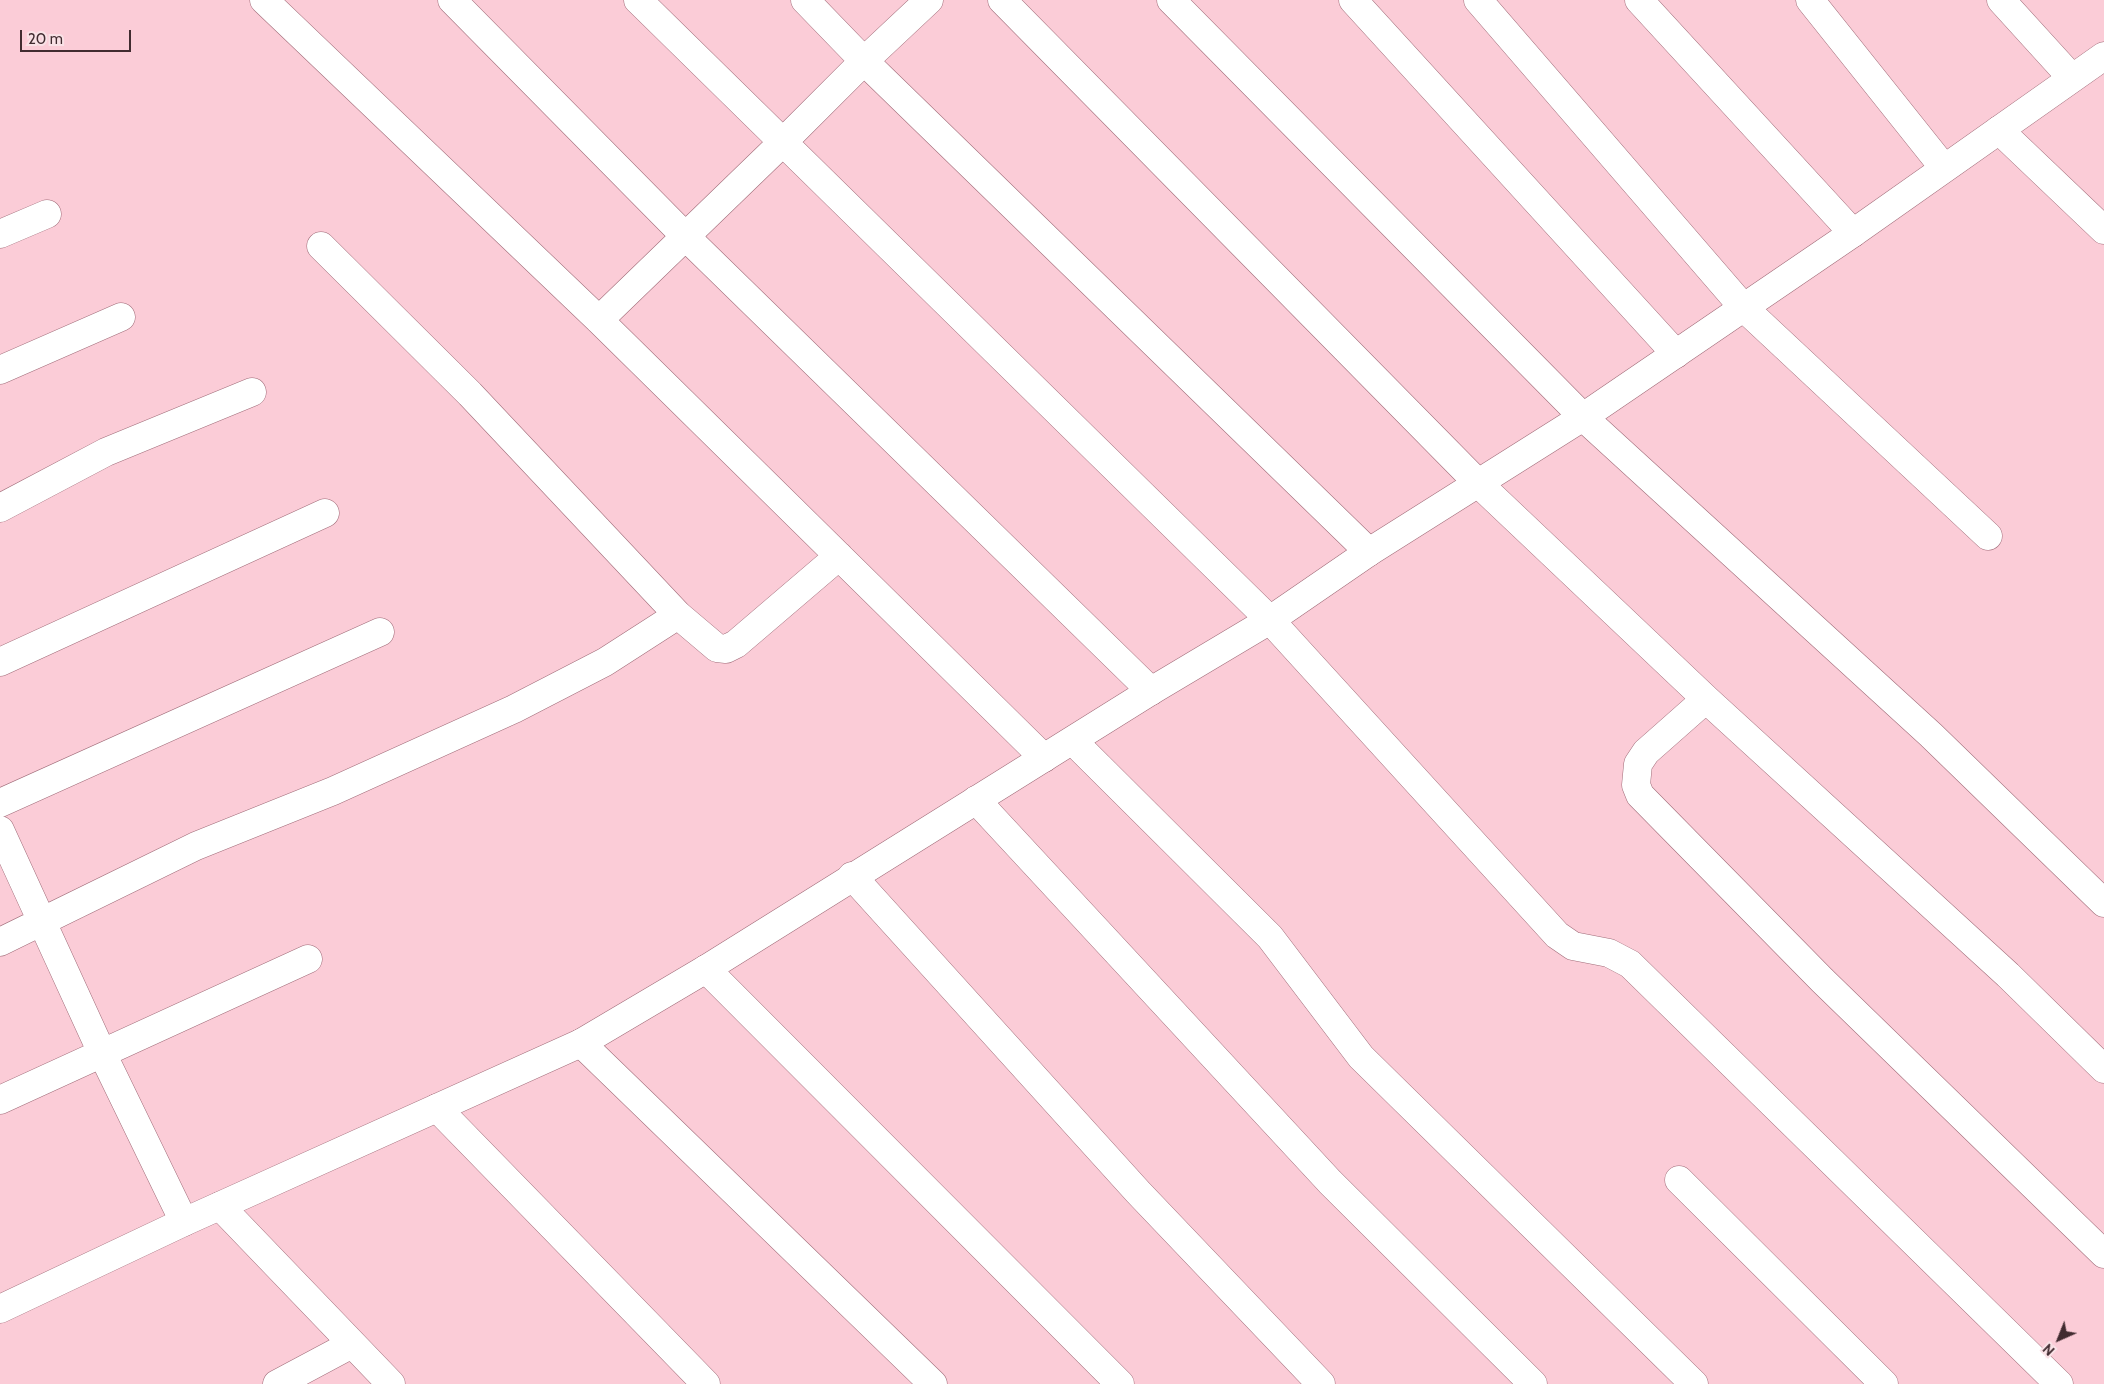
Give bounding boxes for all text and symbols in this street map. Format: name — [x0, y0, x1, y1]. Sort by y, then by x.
scale bar — [22, 20, 134, 52]
text: 20 m — [28, 30, 63, 48]
north arrow — [2034, 1314, 2084, 1364]
text: N — [2039, 1340, 2058, 1360]

